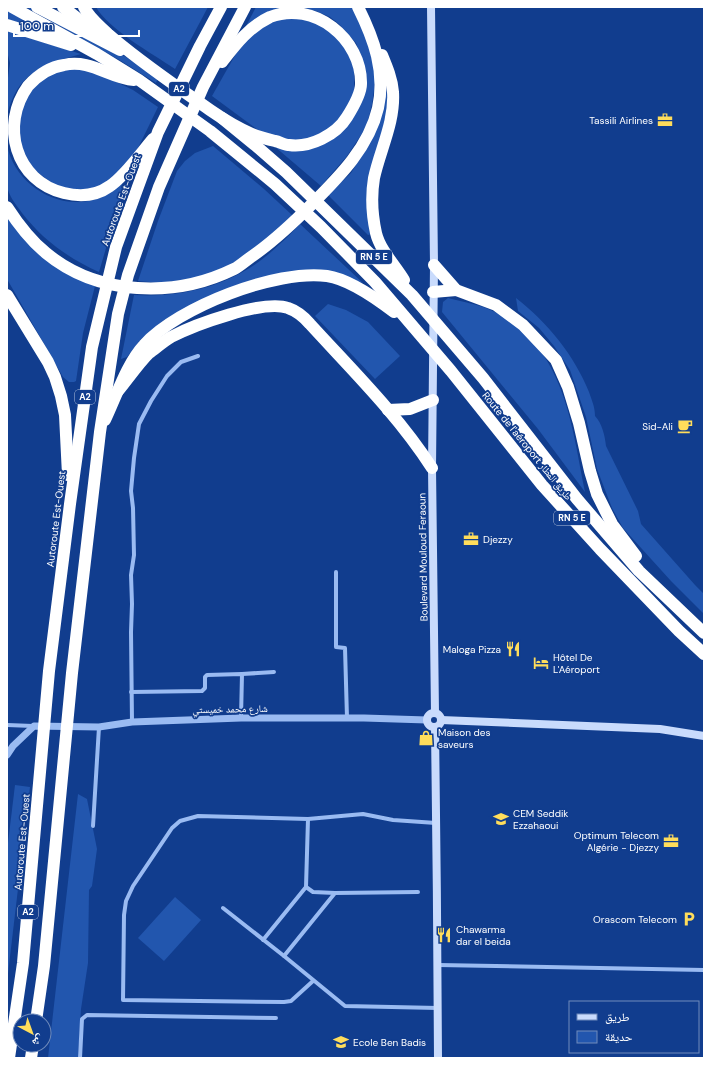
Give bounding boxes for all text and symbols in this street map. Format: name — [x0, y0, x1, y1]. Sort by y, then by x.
scale bar — [14, 12, 139, 38]
text: 100 m — [20, 18, 54, 34]
road number: A2 — [169, 82, 189, 96]
office icon: Tassili Airlines — [656, 111, 674, 129]
place label: Tassili Airlines — [589, 114, 653, 127]
street label: Autoroute Est-Ouest — [98, 152, 144, 248]
road number: RN 5 E — [356, 250, 392, 264]
street label: Route de l'aéroport طريق المطار — [479, 389, 575, 503]
road number: A2 — [75, 390, 95, 404]
cafe icon: Sid-Ali — [676, 417, 694, 435]
place label: Sid-Ali — [642, 420, 673, 433]
street label: Autoroute Est-Ouest — [44, 470, 68, 568]
street label: Boulevard Mouloud Feraoun — [415, 492, 431, 621]
road number: RN 5 E — [554, 511, 590, 525]
office icon: Djezzy — [462, 530, 480, 548]
place label: Djezzy — [483, 533, 513, 546]
restaurant icon: Maloga Pizza — [504, 640, 522, 658]
place label: Maloga Pizza — [443, 643, 501, 656]
place label: Hôtel De L'Aéroport — [553, 651, 600, 676]
hotel icon: Hôtel De L'Aéroport — [532, 654, 550, 672]
street label: شارع محمد خميستي — [192, 702, 268, 718]
place label: Maison des saveurs — [438, 726, 491, 751]
shop icon: Maison des saveurs — [417, 729, 435, 747]
street label: Autoroute Est-Ouest — [11, 793, 33, 891]
place label: CEM Seddik Ezzahaoui — [513, 807, 568, 832]
school or university icon: CEM Seddik Ezzahaoui — [492, 810, 510, 828]
place label: Optimum Telecom Algérie - Djezzy — [574, 829, 659, 854]
office icon: Optimum Telecom Algérie - Djezzy — [662, 832, 680, 850]
road number: A2 — [18, 905, 38, 919]
parking icon: Orascom Telecom — [680, 910, 698, 928]
place label: Orascom Telecom — [593, 913, 677, 926]
place label: Chawarma dar el beida — [456, 923, 511, 948]
restaurant icon: Chawarma dar el beida — [435, 926, 453, 944]
legend — [569, 1001, 699, 1053]
text: طريق — [605, 1009, 630, 1025]
north arrow — [12, 1013, 52, 1053]
text: حديقة — [605, 1029, 633, 1045]
text: ش — [29, 1031, 48, 1050]
school or university icon: Ecole Ben Badis — [332, 1033, 350, 1051]
place label: Ecole Ben Badis — [353, 1036, 426, 1049]

